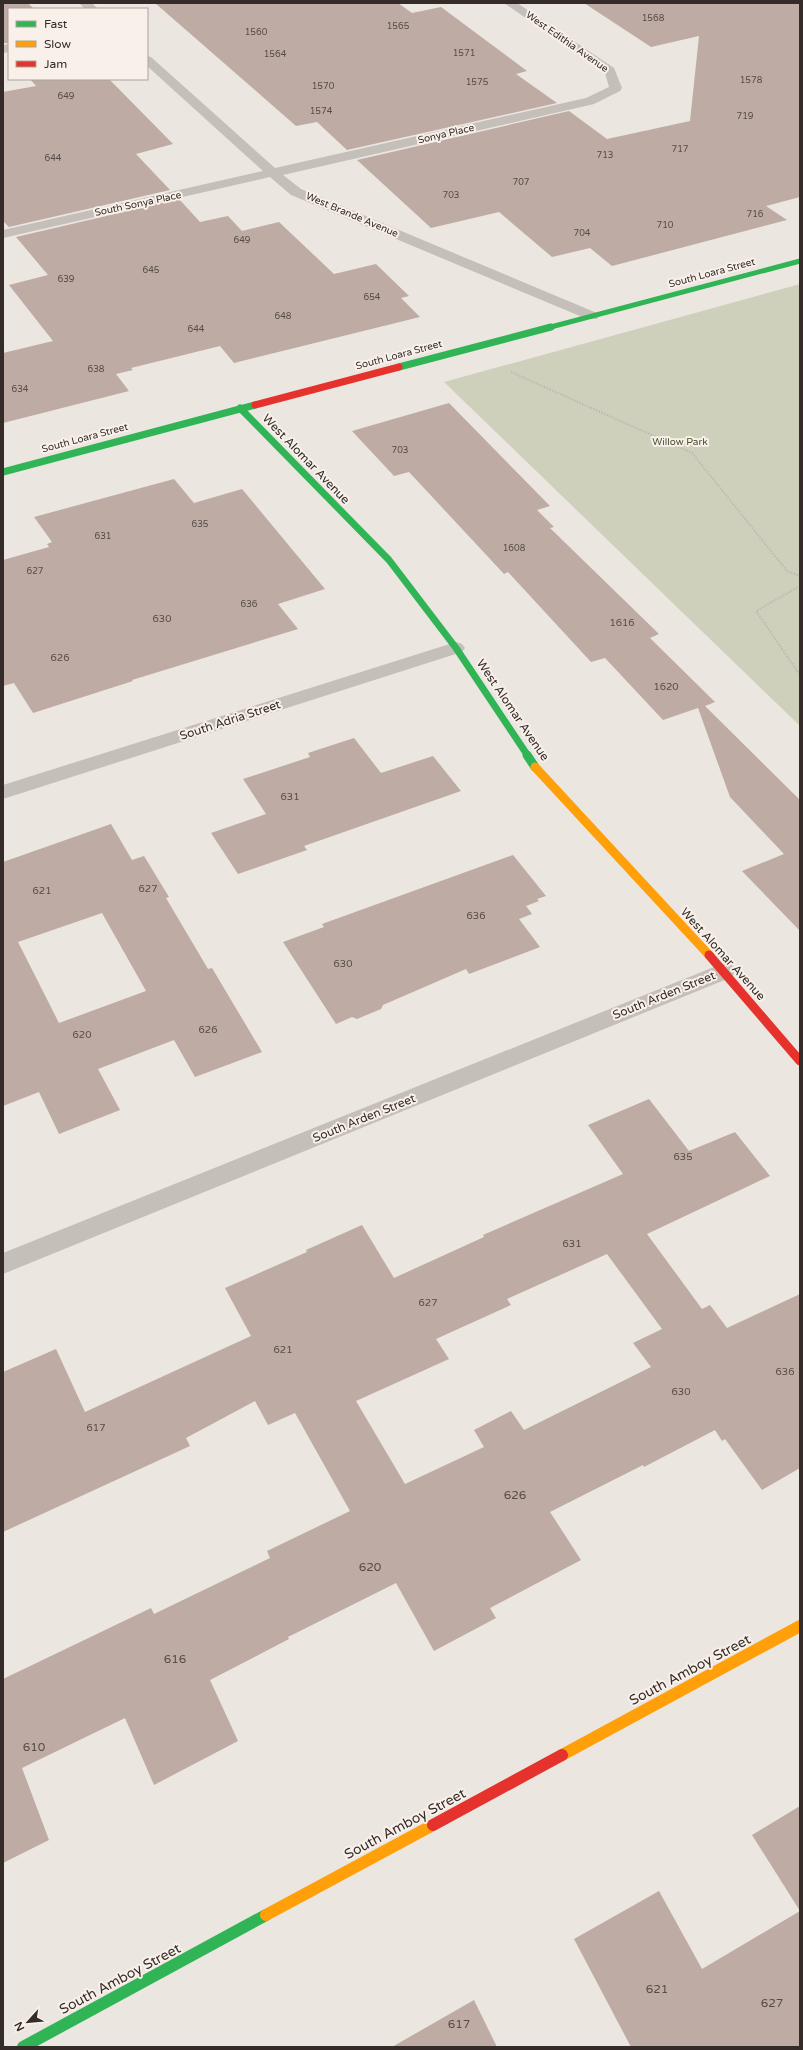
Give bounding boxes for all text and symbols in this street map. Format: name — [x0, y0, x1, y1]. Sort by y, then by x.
legend — [8, 8, 148, 80]
street label: West Edithia Avenue — [523, 9, 611, 75]
house number: 1568 — [642, 13, 665, 24]
text: Fast — [44, 17, 68, 31]
house number: 1565 — [387, 21, 410, 32]
house number: 1560 — [245, 27, 268, 38]
text: Slow — [44, 37, 71, 51]
house number: 1571 — [453, 48, 475, 59]
house number: 1564 — [264, 49, 287, 60]
text: Jam — [44, 57, 67, 71]
house number: 1578 — [740, 75, 763, 86]
house number: 1575 — [466, 77, 489, 88]
house number: 1570 — [312, 81, 335, 92]
house number: 649 — [58, 91, 75, 102]
house number: 1574 — [310, 106, 333, 117]
house number: 719 — [737, 111, 754, 122]
street label: Sonya Place — [417, 122, 476, 146]
house number: 717 — [672, 144, 689, 155]
house number: 713 — [597, 150, 613, 161]
house number: 644 — [45, 153, 62, 164]
house number: 707 — [513, 177, 530, 188]
street label: South Sonya Place — [94, 189, 183, 219]
street label: West Brande Avenue — [304, 190, 400, 240]
house number: 703 — [443, 190, 459, 201]
house number: 716 — [747, 209, 764, 220]
house number: 710 — [657, 220, 674, 231]
house number: 704 — [574, 228, 591, 239]
house number: 649 — [234, 235, 251, 246]
street label: South Loara Street — [667, 256, 757, 290]
house number: 645 — [143, 265, 160, 276]
house number: 639 — [58, 274, 75, 285]
house number: 654 — [364, 292, 381, 303]
house number: 648 — [275, 311, 292, 322]
house number: 644 — [188, 324, 205, 335]
street label: South Loara Street — [354, 338, 444, 372]
house number: 638 — [88, 364, 105, 375]
house number: 634 — [12, 384, 29, 395]
street label: West Alomar Avenue — [259, 411, 353, 507]
street label: South Loara Street — [40, 421, 130, 455]
park label: Willow Park — [652, 436, 708, 448]
house number: 703 — [392, 445, 408, 456]
house number: 635 — [192, 519, 209, 530]
house number: 631 — [95, 531, 111, 542]
house number: 1608 — [503, 543, 526, 554]
house number: 627 — [27, 566, 44, 577]
house number: 636 — [241, 599, 258, 610]
house number: 630 — [153, 613, 171, 625]
house number: 1616 — [609, 617, 635, 629]
house number: 626 — [51, 652, 69, 664]
street label: West Alomar Avenue — [474, 657, 552, 764]
house number: 1620 — [653, 681, 679, 693]
street label: South Adria Street — [178, 697, 283, 743]
house number: 631 — [281, 791, 299, 803]
house number: 627 — [139, 883, 157, 895]
house number: 621 — [33, 885, 51, 897]
street label: West Alomar Avenue — [678, 905, 768, 1003]
house number: 636 — [467, 910, 485, 922]
house number: 630 — [334, 958, 352, 970]
street label: South Arden Street — [611, 968, 718, 1022]
house number: 626 — [199, 1024, 217, 1036]
house number: 620 — [73, 1029, 91, 1041]
street label: South Arden Street — [311, 1091, 418, 1145]
house number: 635 — [674, 1151, 692, 1163]
house number: 631 — [563, 1238, 581, 1250]
house number: 627 — [419, 1297, 437, 1309]
house number: 621 — [274, 1344, 292, 1356]
house number: 636 — [776, 1366, 794, 1378]
house number: 630 — [672, 1386, 690, 1398]
house number: 617 — [87, 1422, 105, 1434]
house number: 626 — [504, 1488, 526, 1502]
house number: 620 — [359, 1560, 382, 1574]
street label: South Amboy Street — [626, 1631, 754, 1709]
house number: 616 — [164, 1652, 186, 1666]
house number: 610 — [23, 1740, 46, 1754]
street label: South Amboy Street — [341, 1785, 469, 1863]
street label: South Amboy Street — [56, 1940, 184, 2018]
house number: 621 — [646, 1982, 668, 1996]
house number: 627 — [761, 1996, 783, 2010]
north arrow — [8, 2002, 48, 2042]
house number: 617 — [448, 2017, 470, 2031]
text: N — [12, 2019, 27, 2033]

